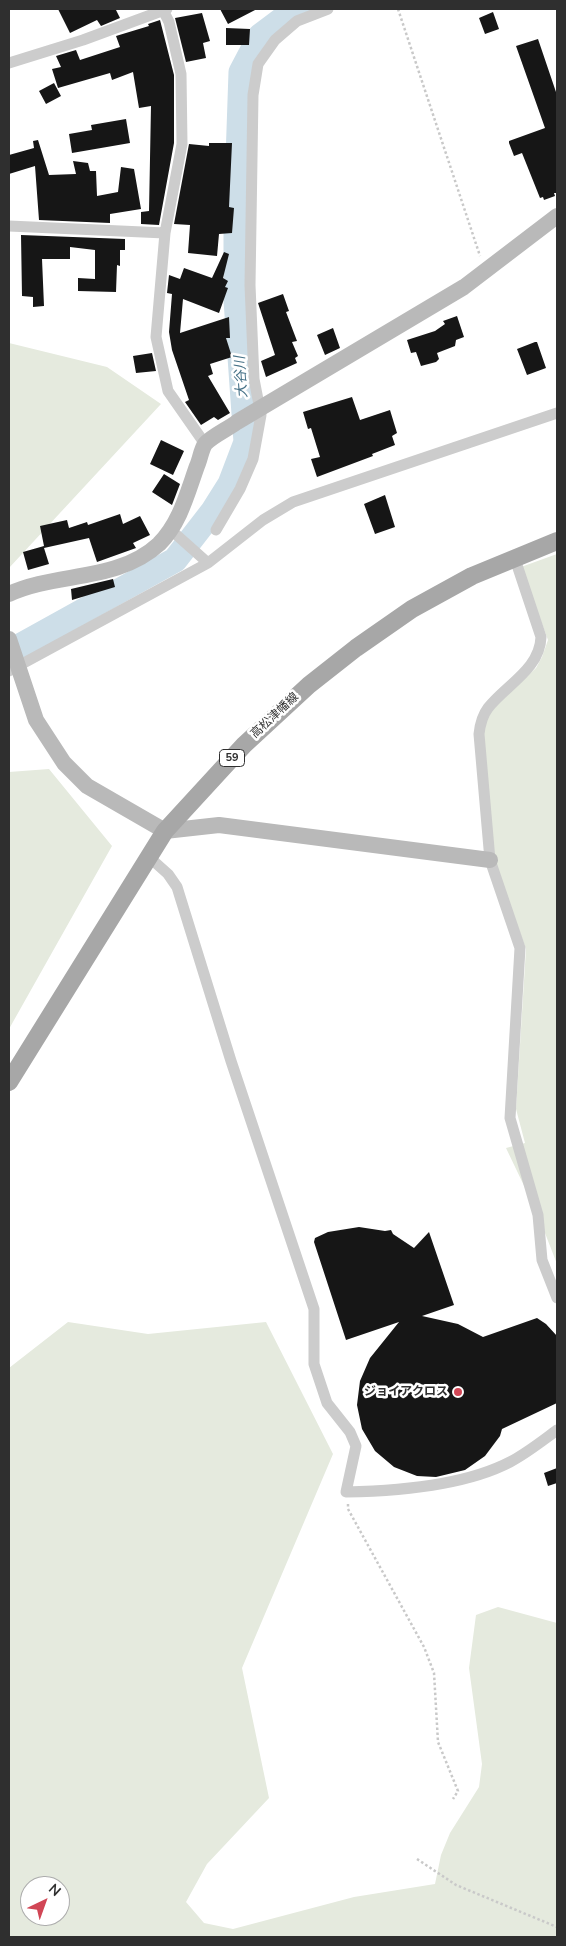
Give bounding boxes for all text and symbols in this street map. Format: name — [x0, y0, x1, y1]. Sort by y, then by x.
water label: 大谷川 — [232, 355, 252, 399]
street label: 高松津幡線 — [248, 690, 302, 742]
road number: 59 — [220, 750, 244, 766]
place label: ジョイアクロス — [364, 1385, 448, 1399]
marker: ジョイアクロス — [452, 1386, 464, 1398]
north arrow — [20, 1876, 70, 1926]
text: N — [44, 1880, 65, 1901]

